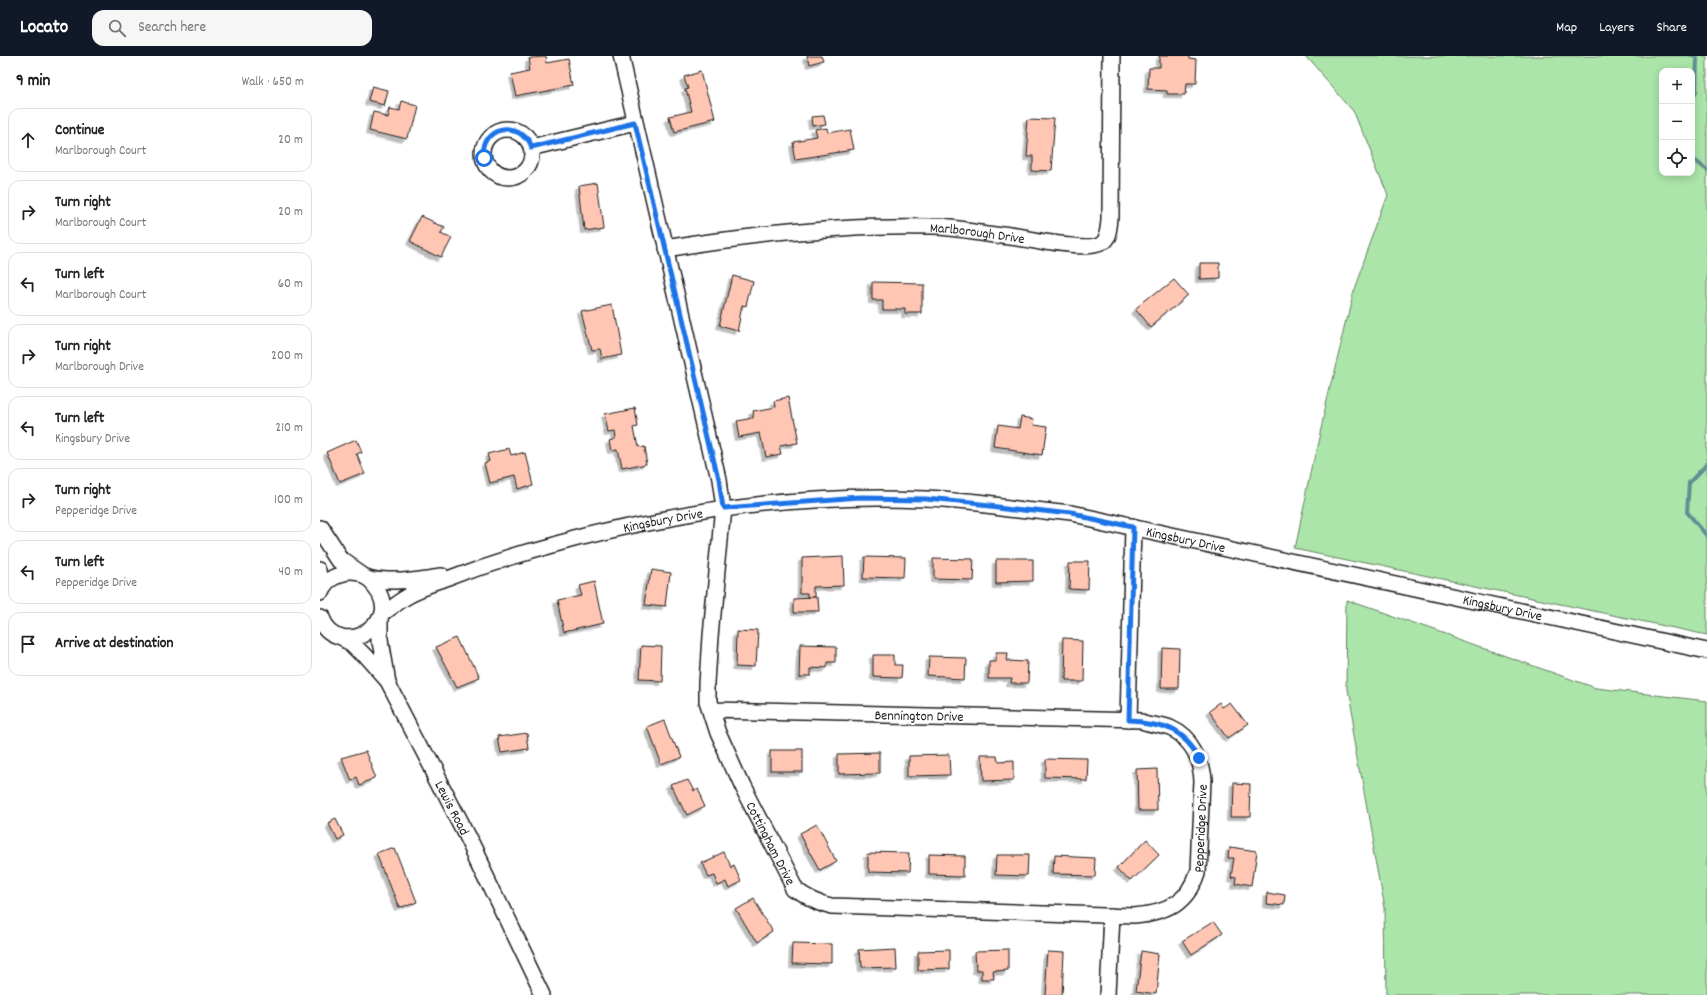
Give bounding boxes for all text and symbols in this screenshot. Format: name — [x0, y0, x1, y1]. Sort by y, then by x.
search box — [92, 10, 372, 46]
text: Locato — [20, 15, 68, 42]
icon: search — [106, 17, 128, 39]
text: Search here — [138, 17, 206, 39]
text: Map — [1556, 18, 1577, 38]
text: Layers — [1599, 18, 1634, 38]
text: Share — [1656, 18, 1687, 38]
map controls — [1659, 68, 1695, 176]
button: + — [1659, 68, 1695, 104]
text: 9 min — [16, 70, 50, 94]
text: Walk · 650 m — [242, 73, 304, 92]
button: − — [1659, 104, 1695, 140]
text: Continue — [55, 120, 104, 142]
icon: ahead — [17, 129, 39, 151]
text: 20 m — [278, 131, 303, 150]
button: locate — [1659, 140, 1695, 176]
text: Marlborough Court — [55, 142, 146, 161]
route start — [475, 149, 493, 167]
text: Turn right — [55, 192, 111, 214]
icon: right — [17, 201, 39, 223]
text: 20 m — [278, 203, 303, 222]
text: Marlborough Court — [55, 214, 146, 233]
street label: Marlborough Drive — [929, 219, 1026, 250]
text: Turn left — [55, 264, 104, 286]
icon: left — [17, 273, 39, 295]
text: 60 m — [278, 275, 303, 294]
text: Marlborough Court — [55, 286, 146, 305]
text: Turn right — [55, 336, 111, 358]
icon: right — [17, 345, 39, 367]
text: 200 m — [271, 347, 303, 366]
text: Marlborough Drive — [55, 358, 144, 377]
text: Turn left — [55, 408, 104, 430]
icon: left — [17, 417, 39, 439]
text: 210 m — [275, 419, 303, 438]
text: Kingsbury Drive — [55, 430, 130, 449]
text: Turn right — [55, 480, 111, 502]
icon: right — [17, 489, 39, 511]
text: 100 m — [274, 491, 303, 510]
text: Pepperidge Drive — [55, 502, 137, 521]
street label: Kingsbury Drive — [622, 504, 704, 539]
street label: Kingsbury Drive — [1144, 523, 1227, 559]
text: Turn left — [55, 552, 104, 574]
icon: left — [17, 561, 39, 583]
text: 40 m — [279, 563, 303, 582]
text: Pepperidge Drive — [55, 574, 137, 593]
street label: Kingsbury Drive — [1461, 591, 1544, 627]
icon: arrive — [17, 633, 39, 655]
text: Arrive at destination — [55, 633, 173, 655]
street label: Bennington Drive — [874, 706, 964, 728]
route end — [1190, 749, 1208, 767]
street label: Lewis Road — [429, 778, 473, 839]
street label: Pepperidge Drive — [1190, 784, 1214, 873]
street label: Cottingham Drive — [740, 799, 799, 889]

